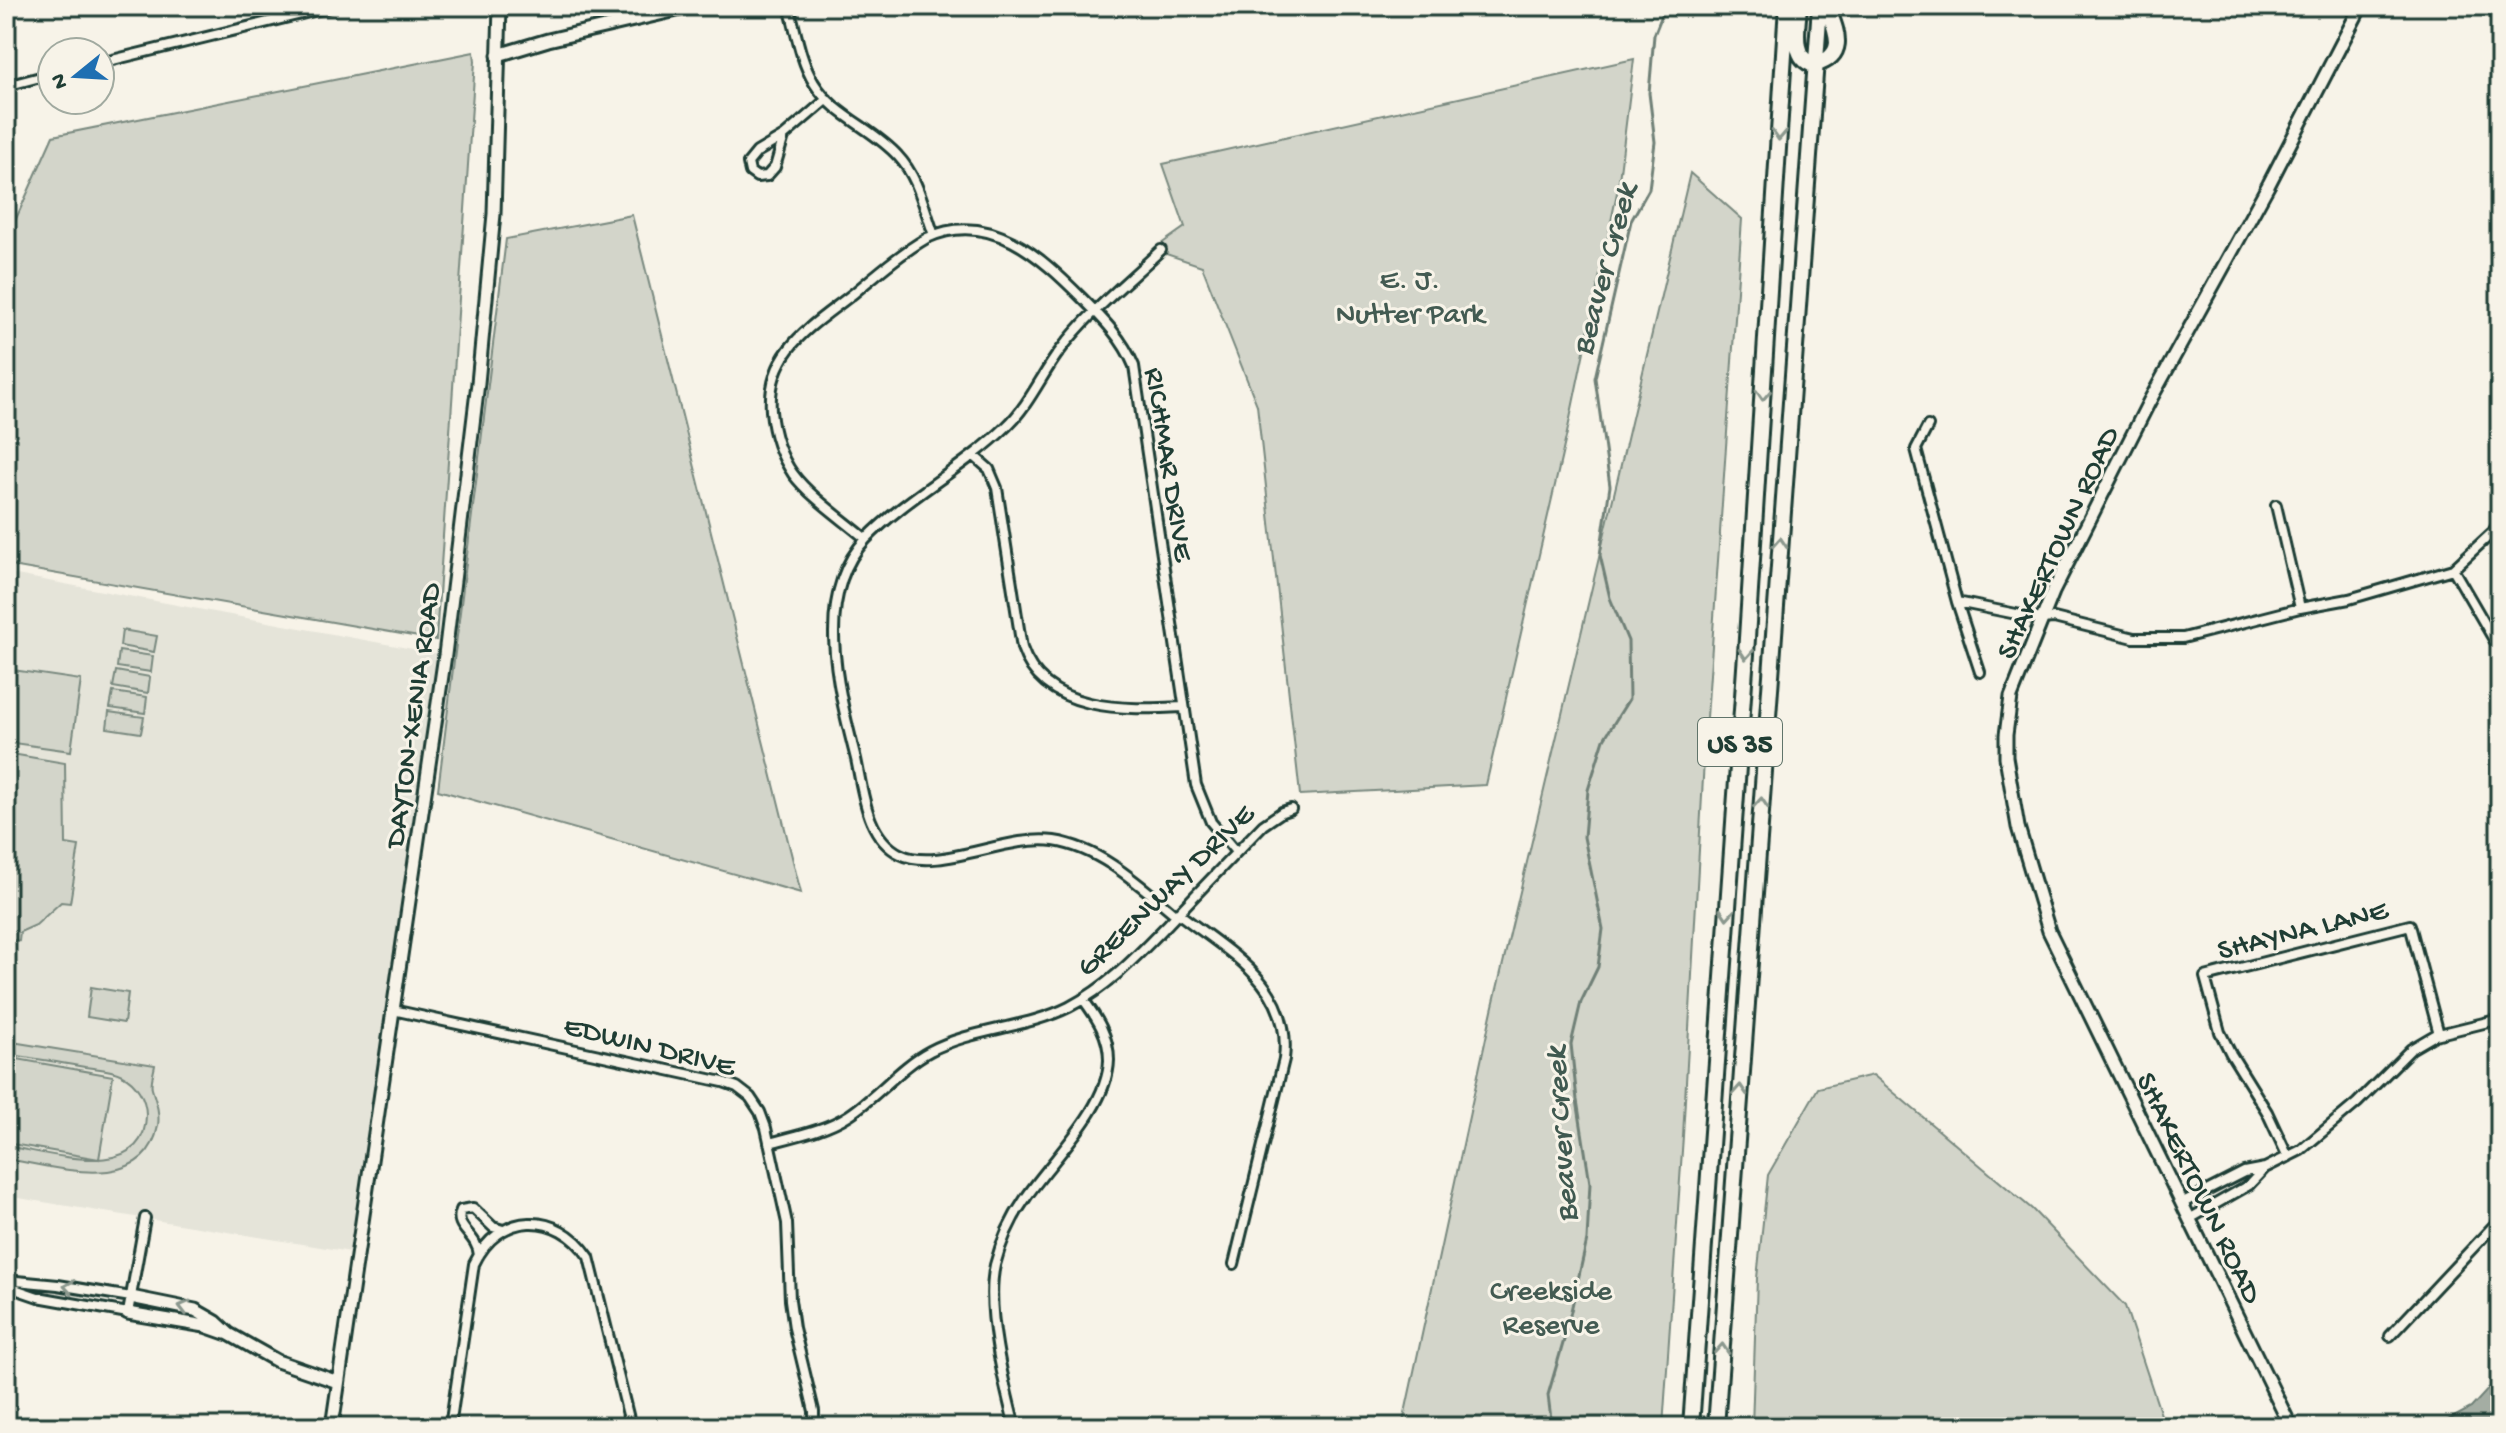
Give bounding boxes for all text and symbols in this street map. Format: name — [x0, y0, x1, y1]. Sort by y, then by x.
north arrow — [36, 36, 116, 116]
text: N — [46, 70, 75, 92]
one-way arrow — [1770, 129, 1787, 142]
water label: Beaver Creek — [1566, 178, 1649, 360]
park label: E. J. Nutter Park — [1336, 265, 1487, 334]
street label: RICHMAR DRIVE — [1134, 365, 1199, 565]
one-way arrow — [1755, 389, 1772, 402]
street label: SHAKERTOWN ROAD — [1991, 422, 2129, 666]
one-way arrow — [1772, 536, 1789, 549]
street label: DAYTON-XENIA ROAD — [379, 581, 451, 852]
one-way arrow — [1738, 648, 1755, 661]
road number: US 35 — [1698, 718, 1782, 766]
one-way arrow — [1753, 796, 1770, 809]
street label: GREENWAY DRIVE — [1071, 798, 1264, 986]
street label: SHAYNA LANE — [2214, 894, 2393, 970]
one-way arrow — [1719, 908, 1736, 921]
street label: EDWIN DRIVE — [560, 1010, 740, 1087]
water label: Beaver Creek — [1539, 1043, 1589, 1224]
street label: SHAKERTOWN ROAD — [2126, 1068, 2268, 1311]
one-way arrow — [1731, 1083, 1748, 1096]
park label: Creekside Reserve — [1490, 1276, 1612, 1345]
one-way arrow — [62, 1279, 76, 1296]
one-way arrow — [177, 1300, 191, 1317]
one-way arrow — [1713, 1342, 1730, 1355]

